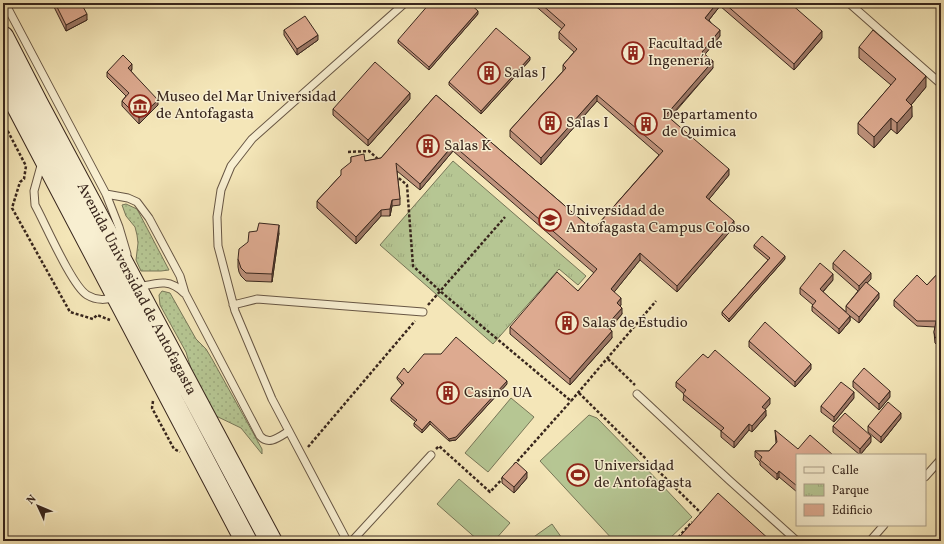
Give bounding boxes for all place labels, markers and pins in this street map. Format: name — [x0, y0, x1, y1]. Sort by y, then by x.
place label: Facultad de Ingenería — [648, 34, 723, 72]
building icon: Facultad de Ingenería — [620, 40, 646, 66]
building icon: Salas J — [476, 60, 502, 86]
place label: Salas J — [504, 63, 546, 84]
place label: Museo del Mar Universidad de Antofagasta — [156, 87, 337, 125]
museum icon: Museo del Mar Universidad de Antofagasta — [127, 93, 153, 119]
place label: Departamento de Quimica — [662, 105, 758, 143]
building icon: Salas I — [537, 110, 563, 136]
building icon: Departamento de Quimica — [633, 111, 659, 137]
place label: Salas I — [566, 113, 608, 134]
building icon: Salas K — [415, 133, 441, 159]
place label: Salas K — [444, 136, 491, 157]
place label: Universidad de Antofagasta Campus Coloso — [566, 201, 750, 239]
school or university icon: Universidad de Antofagasta Campus Coloso — [537, 207, 563, 233]
building icon: Salas de Estudio — [554, 310, 580, 336]
place label: Salas de Estudio — [582, 313, 688, 334]
building icon: Casino UA — [435, 380, 461, 406]
place label: Casino UA — [464, 383, 533, 404]
place label: Universidad de Antofagasta — [594, 456, 692, 494]
sports icon: Universidad de Antofagasta — [565, 462, 591, 488]

